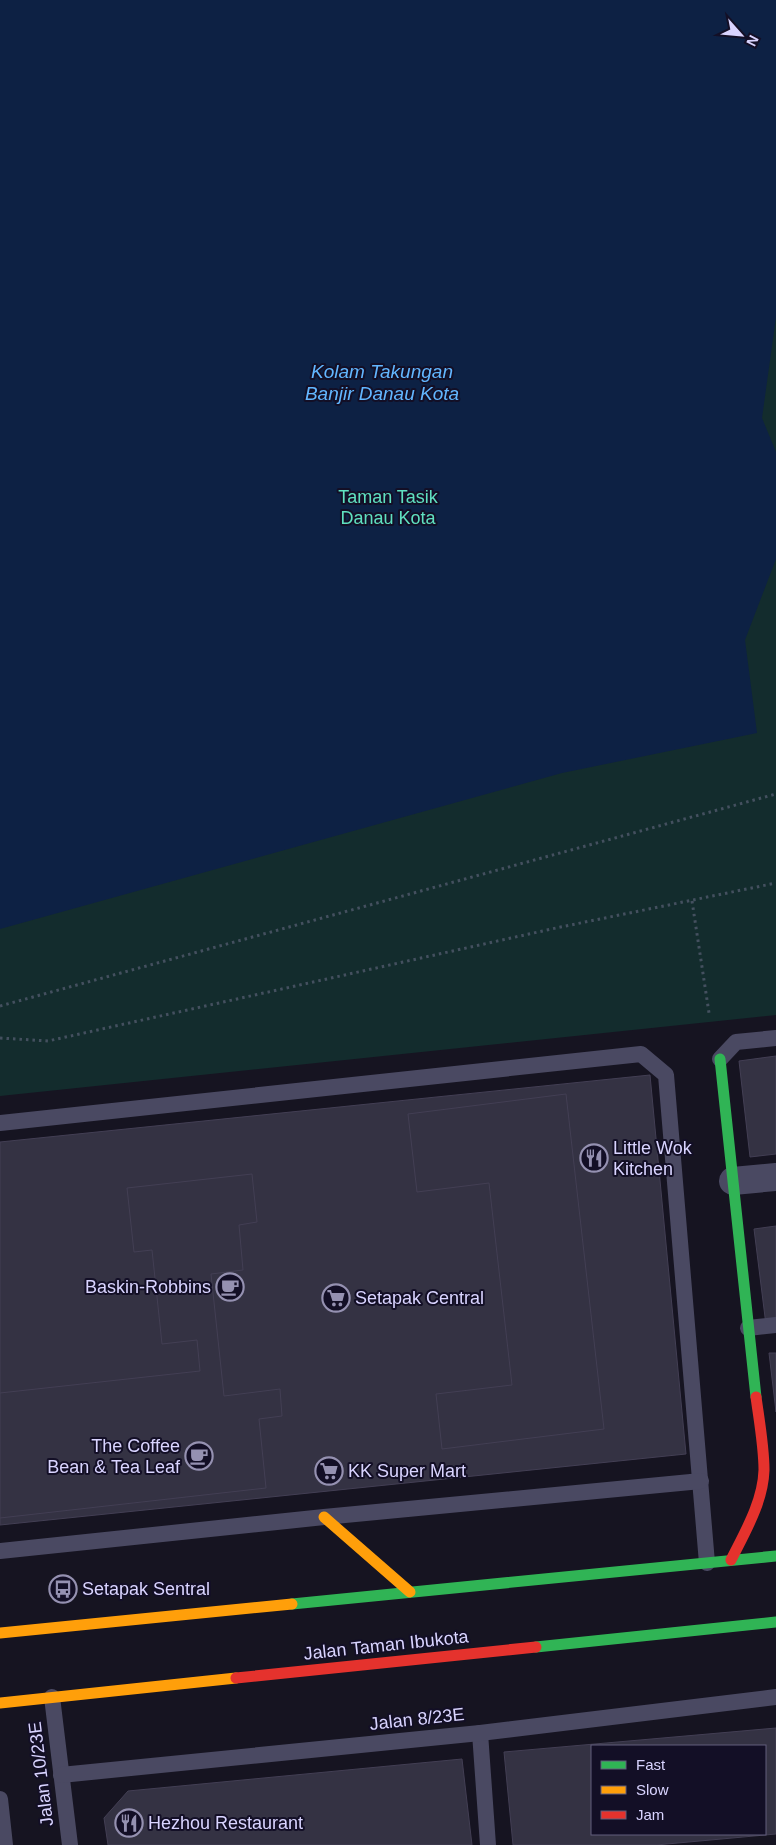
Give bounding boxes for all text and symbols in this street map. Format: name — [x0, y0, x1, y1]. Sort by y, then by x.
north arrow — [716, 10, 766, 60]
text: N — [743, 33, 762, 49]
water label: Kolam Takungan Banjir Danau Kota — [305, 361, 459, 404]
park label: Taman Tasik Danau Kota — [338, 487, 439, 528]
place label: Little Wok Kitchen — [613, 1138, 693, 1179]
restaurant icon: Little Wok Kitchen — [579, 1143, 609, 1173]
cafe icon: Baskin-Robbins — [215, 1272, 245, 1302]
place label: Baskin-Robbins — [85, 1277, 211, 1297]
supermarket icon: Setapak Central — [321, 1283, 351, 1313]
place label: Setapak Central — [355, 1288, 484, 1308]
place label: The Coffee Bean & Tea Leaf — [47, 1436, 181, 1477]
cafe icon: The Coffee Bean & Tea Leaf — [184, 1441, 214, 1471]
supermarket icon: KK Super Mart — [314, 1456, 344, 1486]
place label: KK Super Mart — [348, 1461, 466, 1481]
bus stop icon: Setapak Sentral — [48, 1574, 78, 1604]
place label: Setapak Sentral — [82, 1579, 210, 1599]
street label: Jalan Taman Ibukota — [303, 1626, 470, 1664]
street label: Jalan 8/23E — [369, 1704, 465, 1734]
street label: Jalan 10/23E — [25, 1721, 57, 1827]
legend — [591, 1745, 766, 1835]
text: Fast — [636, 1756, 666, 1773]
text: Slow — [636, 1781, 669, 1798]
text: Jam — [636, 1806, 664, 1823]
restaurant icon: Hezhou Restaurant — [114, 1808, 144, 1838]
place label: Hezhou Restaurant — [148, 1813, 303, 1833]

